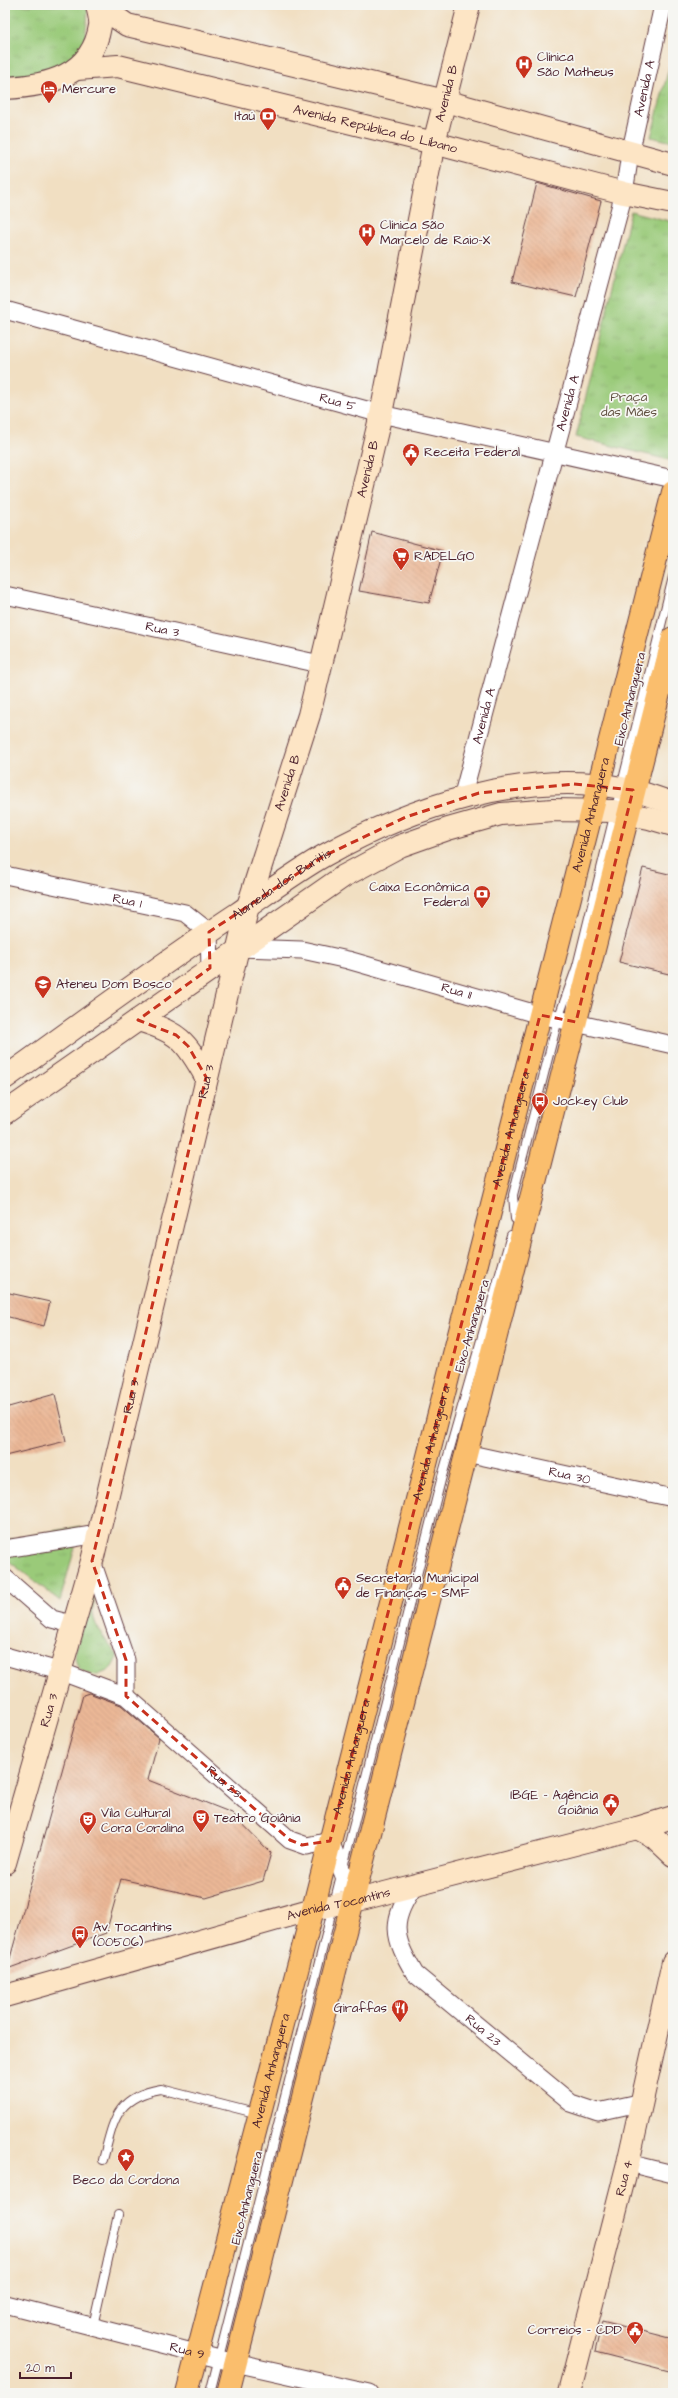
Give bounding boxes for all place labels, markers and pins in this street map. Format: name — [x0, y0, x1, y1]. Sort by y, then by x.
place label: Clínica São Matheus — [537, 48, 614, 81]
hospital icon: Clínica São Matheus — [514, 54, 534, 79]
hotel icon: Mercure — [39, 79, 59, 104]
place label: Mercure — [62, 80, 116, 98]
bank icon: Itaú — [258, 106, 278, 131]
place label: Itaú — [235, 107, 255, 125]
place label: Clínica São Marcelo de Raio-X — [380, 216, 490, 249]
hospital icon: Clínica São Marcelo de Raio-X — [357, 222, 377, 247]
public building icon: Receita Federal — [401, 442, 421, 467]
place label: Receita Federal — [424, 443, 520, 461]
supermarket icon: RADELGO — [391, 546, 411, 571]
place label: RADELGO — [414, 547, 475, 565]
place label: Caixa Econômica Federal — [369, 878, 469, 911]
bank icon: Caixa Econômica Federal — [472, 884, 492, 909]
school or university icon: Ateneu Dom Bosco — [33, 974, 53, 999]
place label: Ateneu Dom Bosco — [56, 975, 172, 993]
bus stop icon: Jockey Club — [530, 1091, 550, 1116]
place label: Jockey Club — [553, 1092, 629, 1111]
place label: Secretaria Municipal de Finanças - SMF — [356, 1569, 479, 1602]
public building icon: Secretaria Municipal de Finanças - SMF — [333, 1575, 353, 1600]
place label: IBGE - Agência Goiânia — [510, 1786, 598, 1819]
public building icon: IBGE - Agência Goiânia — [601, 1792, 621, 1817]
place label: Vila Cultural Cora Coralina — [101, 1804, 184, 1837]
theatre icon: Teatro Goiânia — [191, 1808, 211, 1833]
place label: Teatro Goiânia — [214, 1809, 301, 1827]
theatre icon: Vila Cultural Cora Coralina — [78, 1810, 98, 1835]
place label: Av. Tocantins (00506) — [93, 1918, 173, 1951]
bus stop icon: Av. Tocantins (00506) — [70, 1924, 90, 1949]
restaurant icon: Giraffas — [390, 1998, 410, 2023]
place label: Giraffas — [334, 1999, 387, 2017]
place icon: Beco da Cordona — [116, 2147, 136, 2172]
place label: Beco da Cordona — [73, 2171, 180, 2189]
public building icon: Correios - CDD — [625, 2320, 645, 2345]
place label: Correios - CDD — [528, 2321, 623, 2339]

